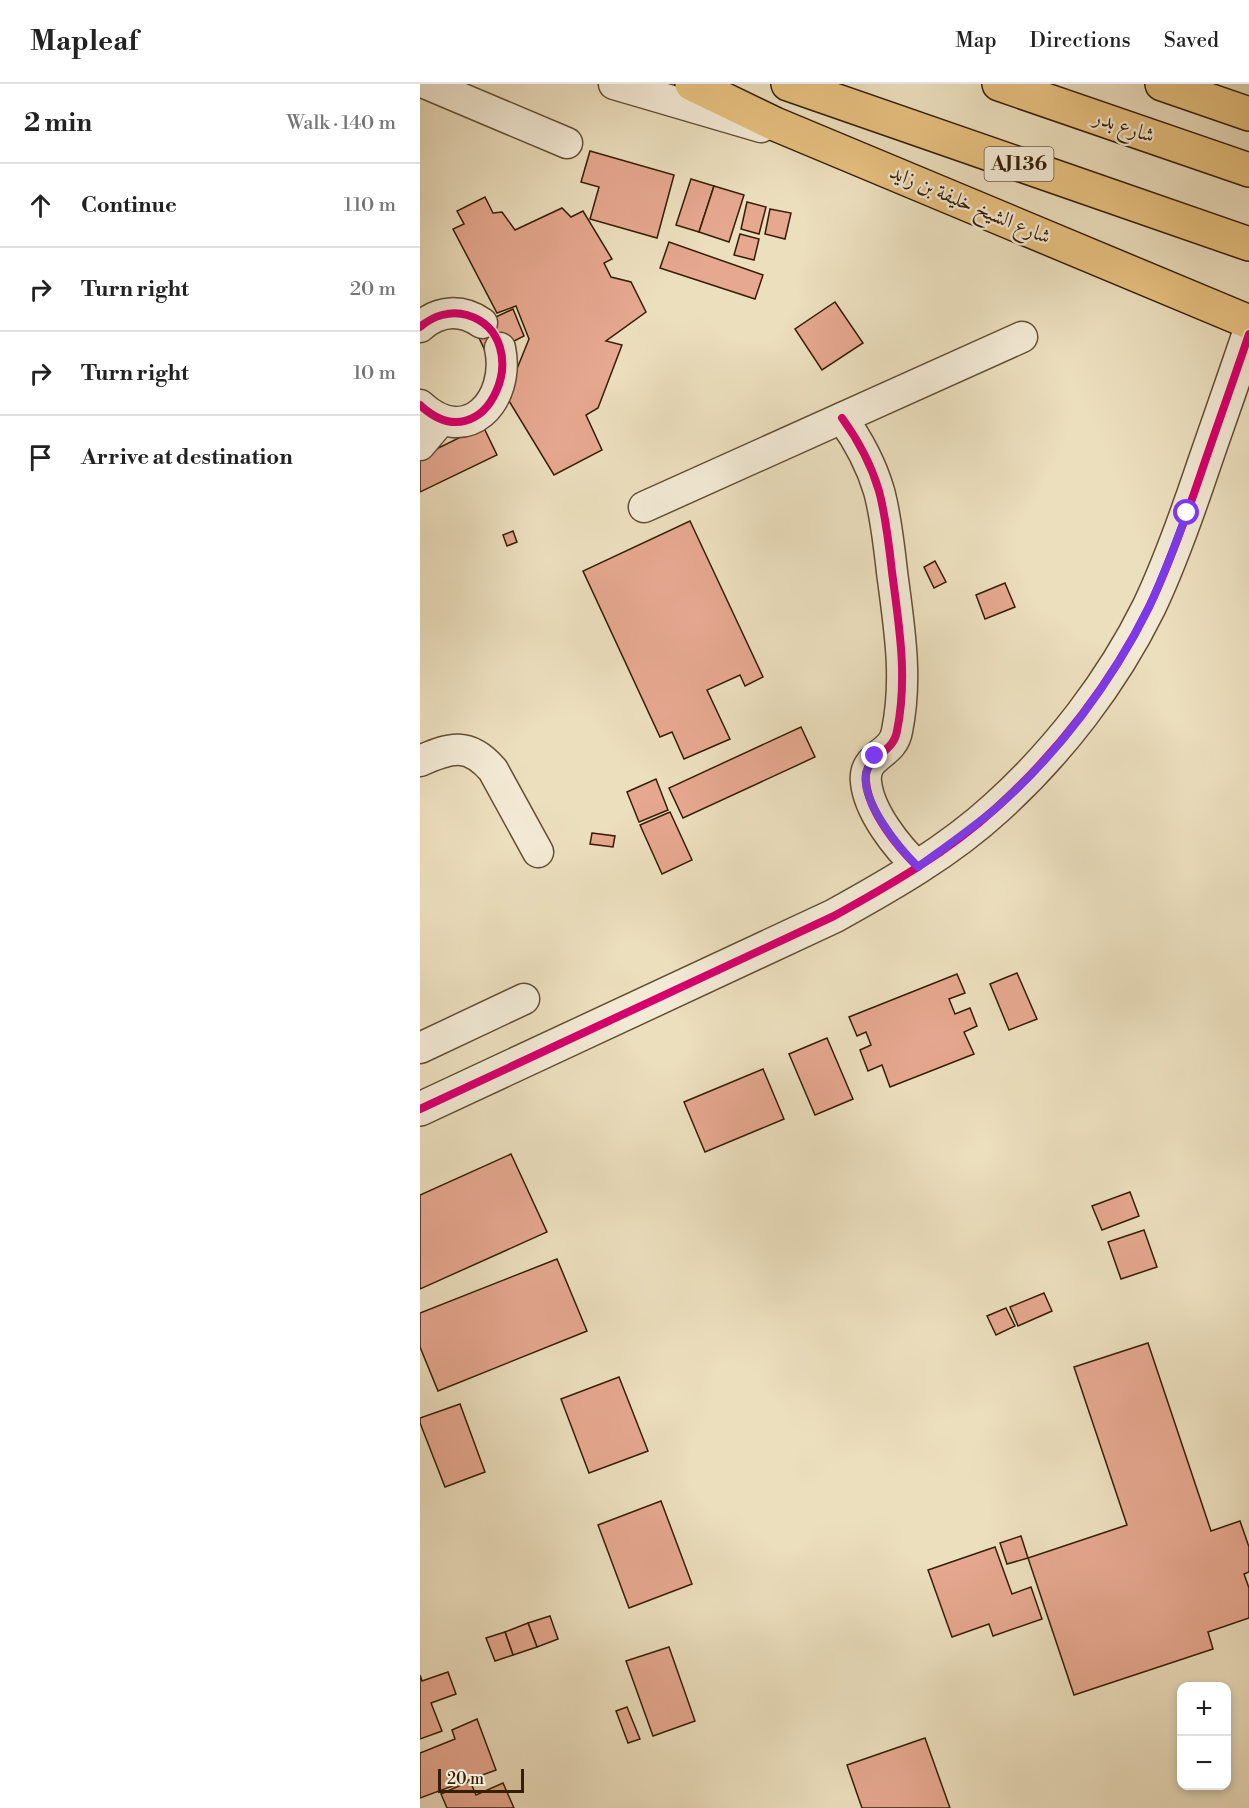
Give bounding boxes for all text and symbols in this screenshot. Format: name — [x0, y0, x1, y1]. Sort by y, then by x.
text: Mapleaf — [30, 24, 138, 59]
text: Map — [955, 28, 997, 54]
text: Directions — [1030, 28, 1131, 54]
text: Saved — [1164, 28, 1219, 54]
street label: شارع بدر — [1087, 104, 1158, 153]
text: 2 min — [24, 107, 92, 139]
text: Walk · 140 m — [286, 111, 396, 136]
road number: AJ136 — [984, 147, 1054, 181]
street label: شارع الشيخ خليفة بن زايد — [884, 159, 1055, 255]
icon: ahead — [24, 189, 57, 222]
text: Continue — [81, 192, 177, 219]
text: 110 m — [344, 193, 396, 218]
icon: right — [24, 273, 57, 306]
text: Turn right — [81, 276, 189, 303]
text: 20 m — [350, 277, 396, 302]
icon: right — [24, 357, 57, 390]
text: Turn right — [81, 360, 189, 387]
text: 10 m — [353, 361, 396, 386]
icon: arrive — [24, 441, 57, 474]
text: Arrive at destination — [81, 444, 293, 471]
route start — [1173, 499, 1199, 525]
route end — [861, 742, 887, 768]
map controls — [1177, 1682, 1231, 1790]
button: + — [1177, 1682, 1231, 1736]
button: − — [1177, 1736, 1231, 1790]
scale bar — [438, 1766, 524, 1794]
text: 20 m — [447, 1769, 484, 1789]

